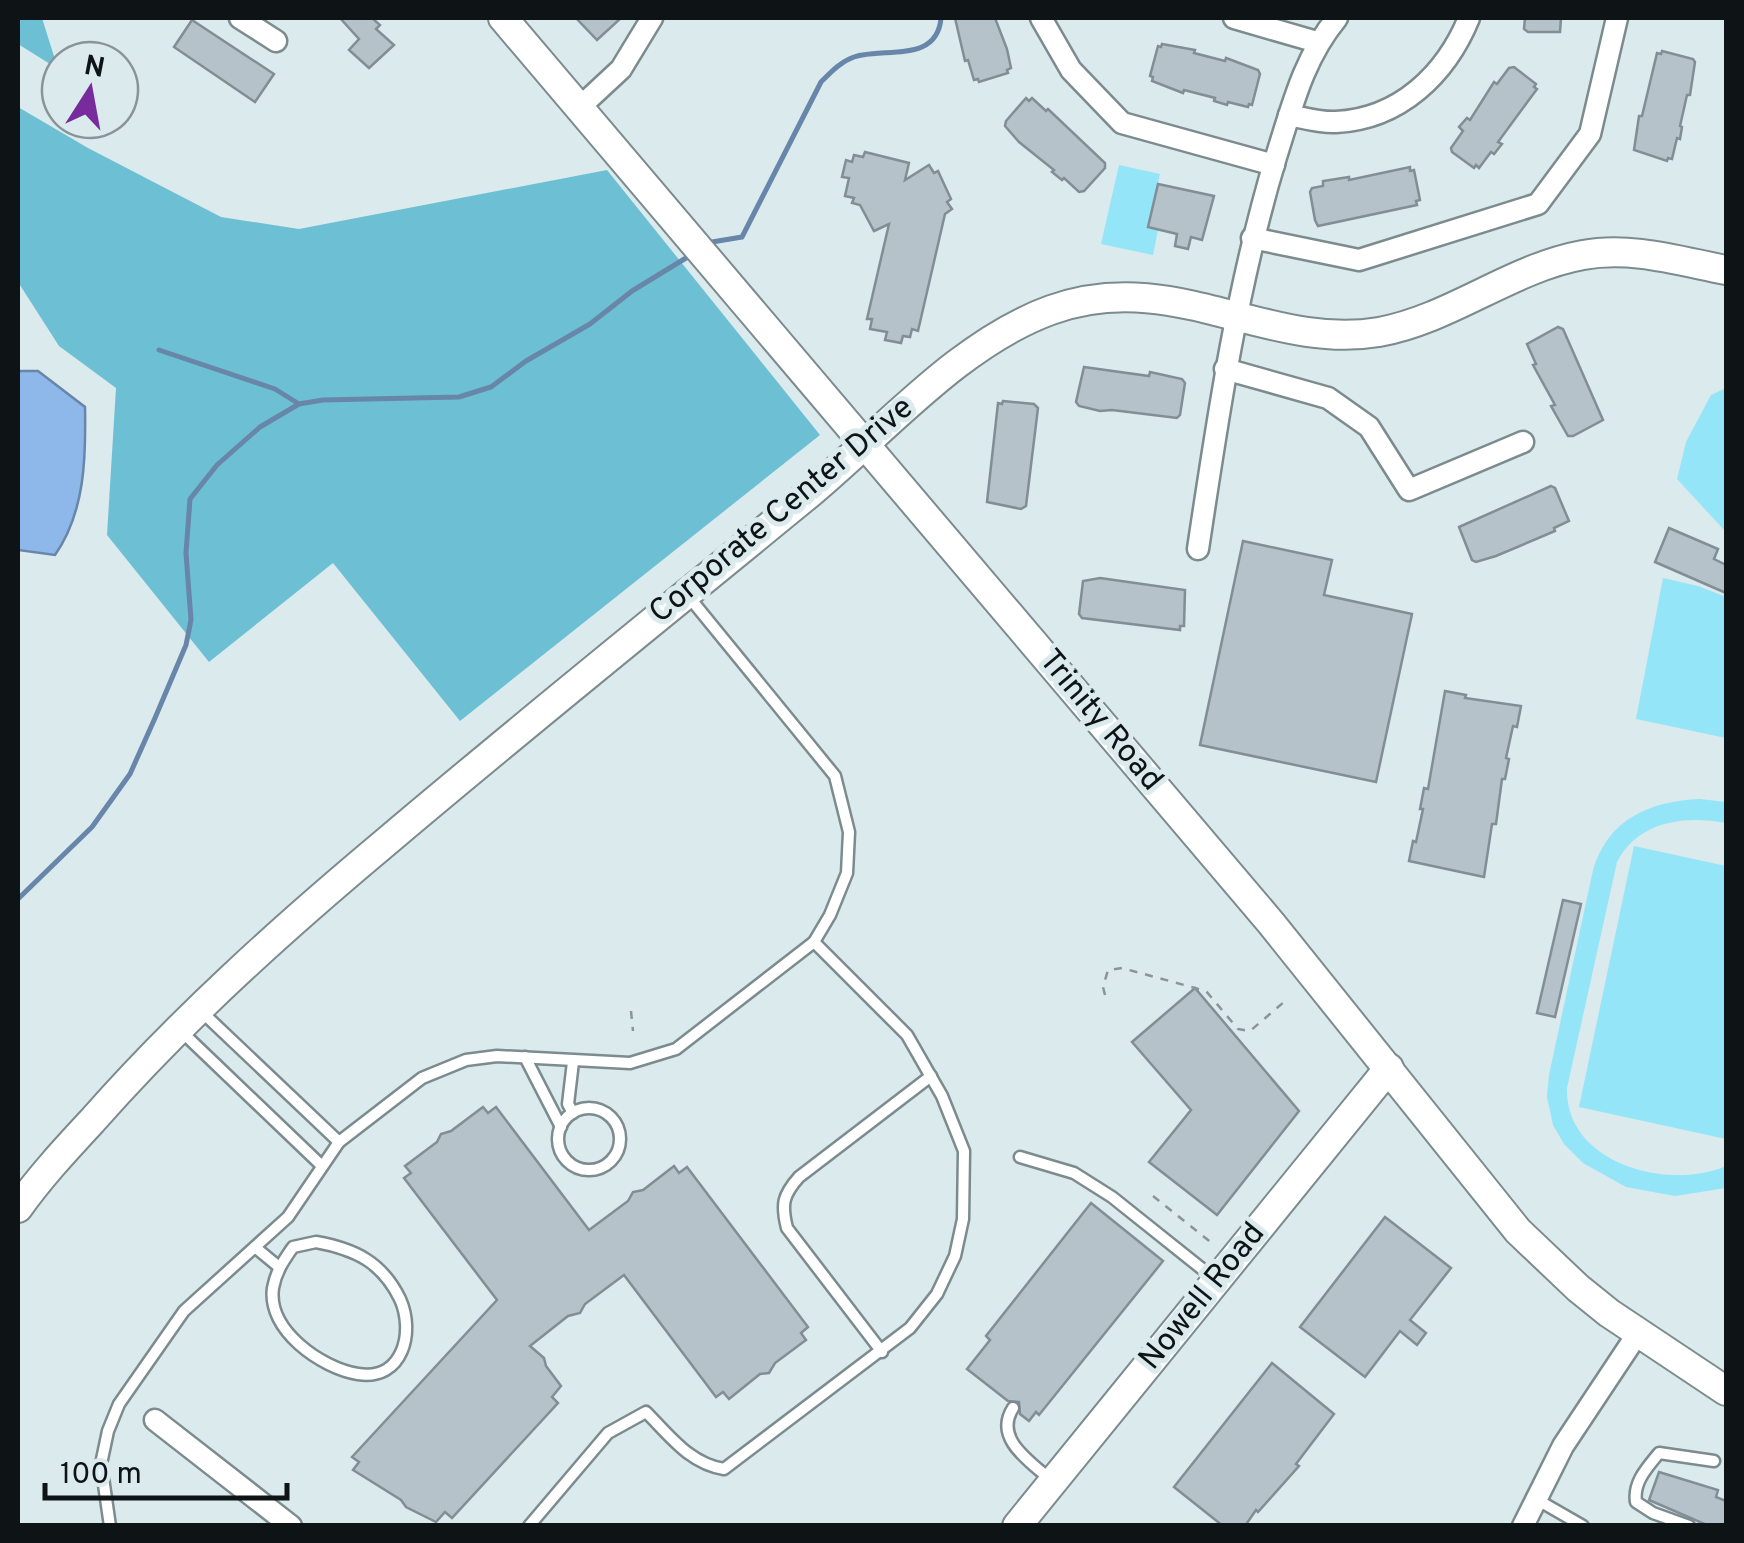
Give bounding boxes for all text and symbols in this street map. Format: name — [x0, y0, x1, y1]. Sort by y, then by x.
north arrow — [40, 40, 140, 140]
text: N — [81, 49, 108, 88]
street label: Corporate Center Drive — [642, 389, 922, 633]
street label: Trinity Road — [1029, 642, 1171, 800]
street label: Nowell Road — [1131, 1215, 1275, 1379]
scale bar — [45, 1438, 288, 1500]
text: 100 m — [60, 1457, 142, 1494]

